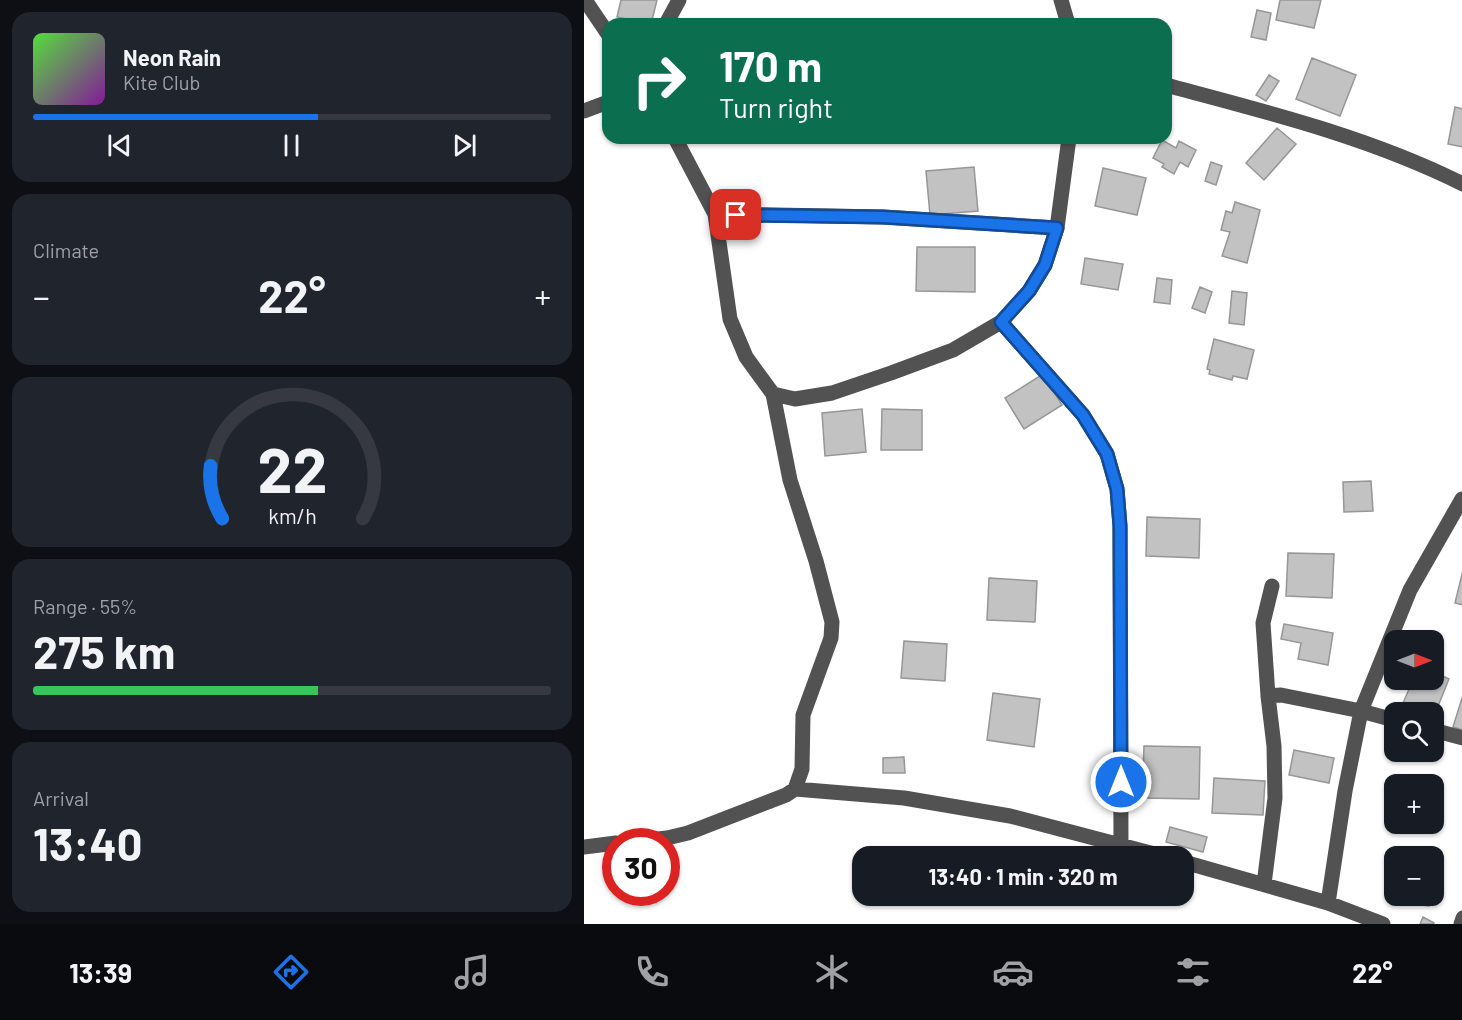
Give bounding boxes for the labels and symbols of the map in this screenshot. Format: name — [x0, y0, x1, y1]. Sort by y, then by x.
pin — [710, 189, 761, 240]
north arrow — [1384, 630, 1444, 690]
position arrow — [1089, 750, 1153, 814]
speed limit sign: 30 — [602, 828, 680, 906]

